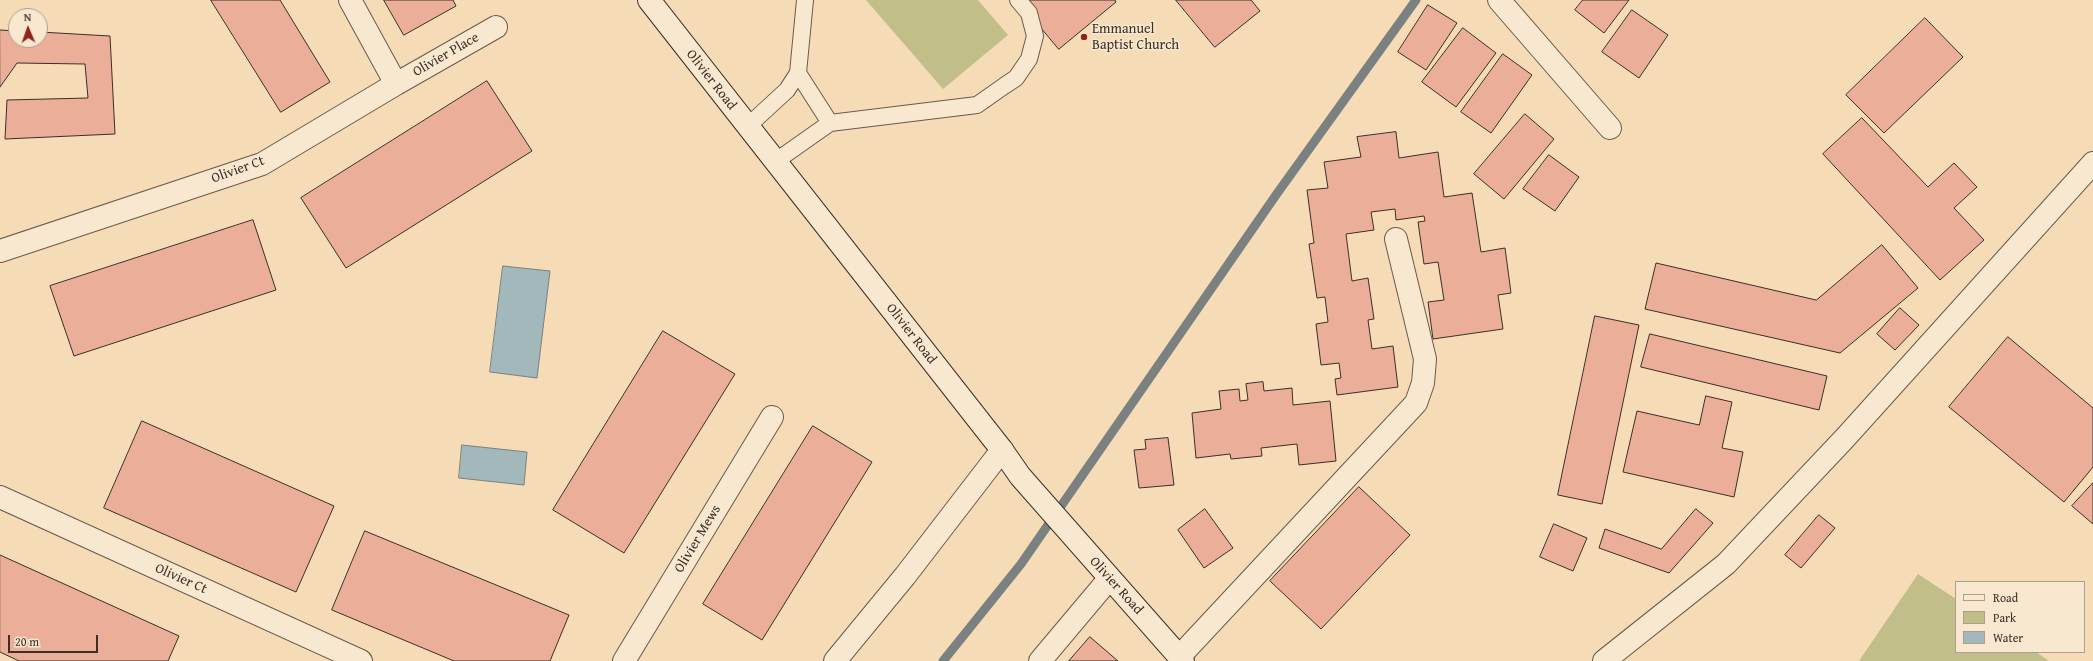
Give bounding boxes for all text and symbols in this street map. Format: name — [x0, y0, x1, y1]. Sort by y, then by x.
north arrow — [8, 8, 48, 48]
text: N — [24, 9, 32, 25]
place label: Emmanuel Baptist Church — [1092, 21, 1179, 54]
street label: Olivier Place — [410, 29, 482, 81]
marker: Emmanuel Baptist Church — [1079, 32, 1089, 42]
street label: Olivier Road — [682, 46, 740, 114]
street label: Olivier Ct — [209, 153, 267, 187]
street label: Olivier Road — [882, 300, 940, 368]
street label: Olivier Mews — [671, 502, 725, 576]
street label: Olivier Road — [1086, 554, 1146, 618]
street label: Olivier Ct — [152, 560, 210, 598]
legend — [1955, 581, 2085, 653]
text: Road — [1993, 589, 2018, 606]
text: Park — [1993, 609, 2016, 626]
scale bar — [10, 627, 100, 653]
text: Water — [1993, 629, 2023, 646]
text: 20 m — [15, 633, 39, 650]

